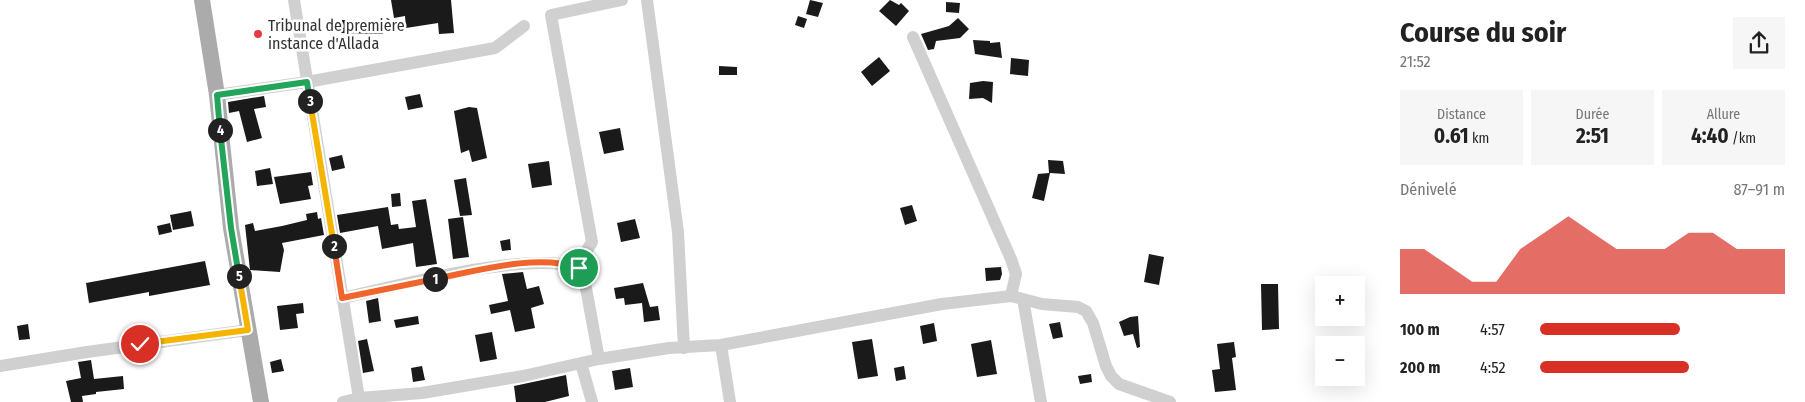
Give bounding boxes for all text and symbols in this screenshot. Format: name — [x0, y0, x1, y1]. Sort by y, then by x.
place label: Tribunal de première instance d'Allada — [268, 16, 405, 53]
text: Course du soir — [1400, 16, 1566, 49]
button: share — [1733, 17, 1785, 69]
marker: Tribunal de première instance d'Allada — [252, 28, 264, 40]
text: 21:52 — [1400, 52, 1431, 71]
pin: 3 — [298, 88, 322, 114]
text: 3 — [307, 93, 314, 110]
text: Distance — [1437, 106, 1486, 123]
text: Durée — [1576, 106, 1609, 123]
text: Allure — [1707, 106, 1740, 123]
pin: 4 — [208, 118, 232, 142]
text: 4 — [217, 122, 224, 139]
text: 0.61 — [1434, 123, 1469, 149]
text: 2:51 — [1576, 123, 1609, 149]
text: 4:40 — [1691, 123, 1729, 149]
text: km — [1469, 130, 1489, 147]
text: /km — [1729, 130, 1756, 147]
text: Dénivelé — [1400, 180, 1457, 199]
text: 87–91 m — [1733, 180, 1785, 199]
pin: 2 — [322, 234, 346, 258]
text: 2 — [331, 238, 338, 255]
pin — [558, 247, 600, 289]
icon: arrive — [565, 254, 593, 282]
pin: 5 — [226, 264, 252, 288]
pin: 1 — [422, 266, 448, 292]
text: 5 — [236, 268, 243, 285]
text: 1 — [433, 271, 438, 288]
map controls — [1315, 276, 1365, 386]
button: + — [1315, 276, 1365, 326]
text: 100 m — [1400, 320, 1440, 339]
text: 4:57 — [1480, 320, 1505, 339]
pin — [119, 323, 161, 365]
icon: check — [126, 330, 154, 358]
button: − — [1315, 336, 1365, 386]
text: 200 m — [1400, 358, 1440, 377]
text: 4:52 — [1480, 358, 1505, 377]

